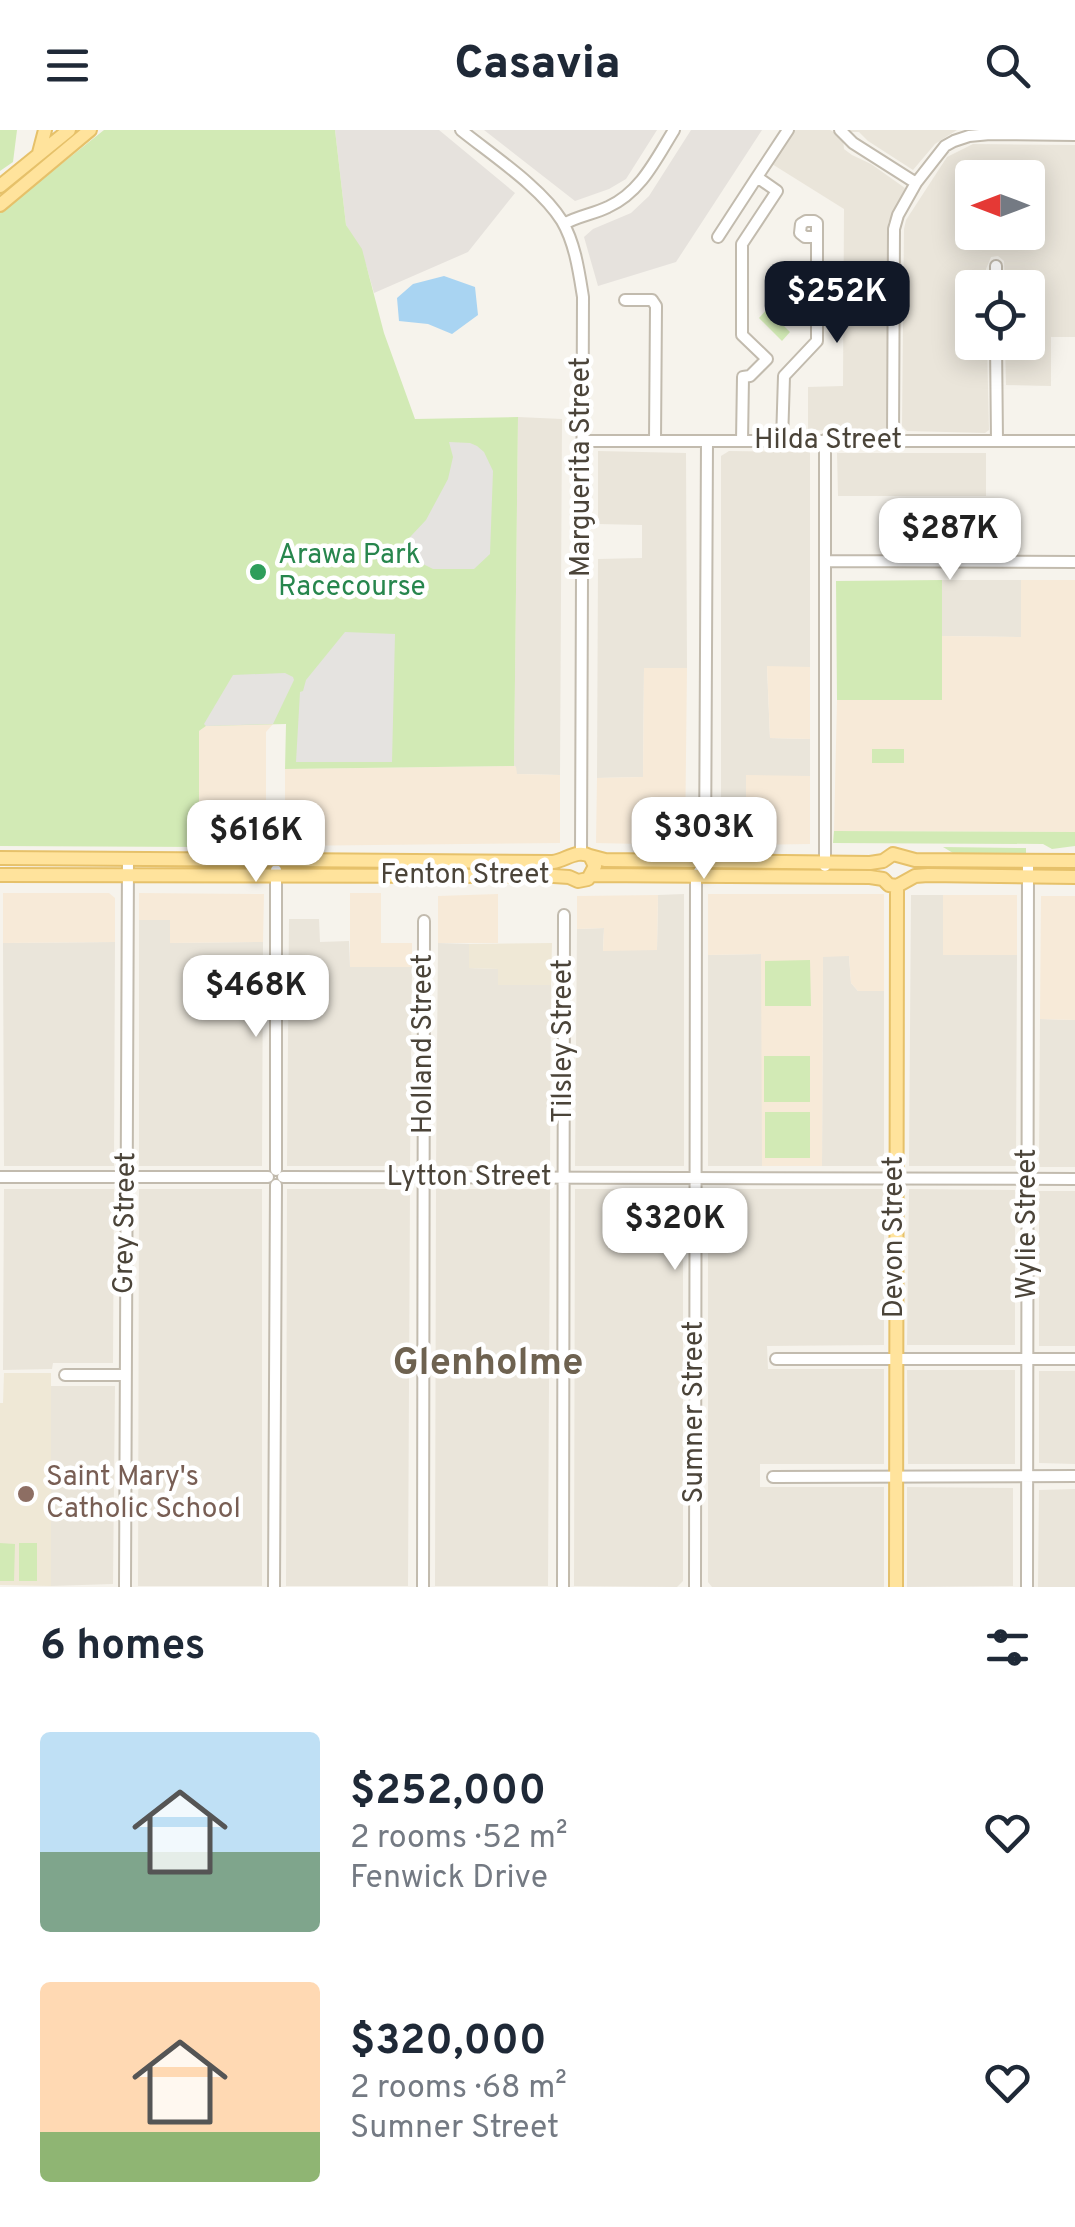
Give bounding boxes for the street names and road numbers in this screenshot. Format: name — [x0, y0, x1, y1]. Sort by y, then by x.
street label: Marguerita Street — [564, 357, 600, 577]
street label: Hilda Street — [754, 423, 902, 459]
street label: Fenton Street — [380, 858, 550, 894]
street label: Holland Street — [406, 954, 442, 1134]
street label: Tilsley Street — [546, 959, 582, 1123]
street label: Wylie Street — [1010, 1148, 1046, 1300]
street label: Grey Street — [107, 1151, 145, 1295]
street label: Devon Street — [877, 1156, 913, 1318]
street label: Lytton Street — [386, 1160, 552, 1196]
street label: Sumner Street — [677, 1321, 713, 1503]

